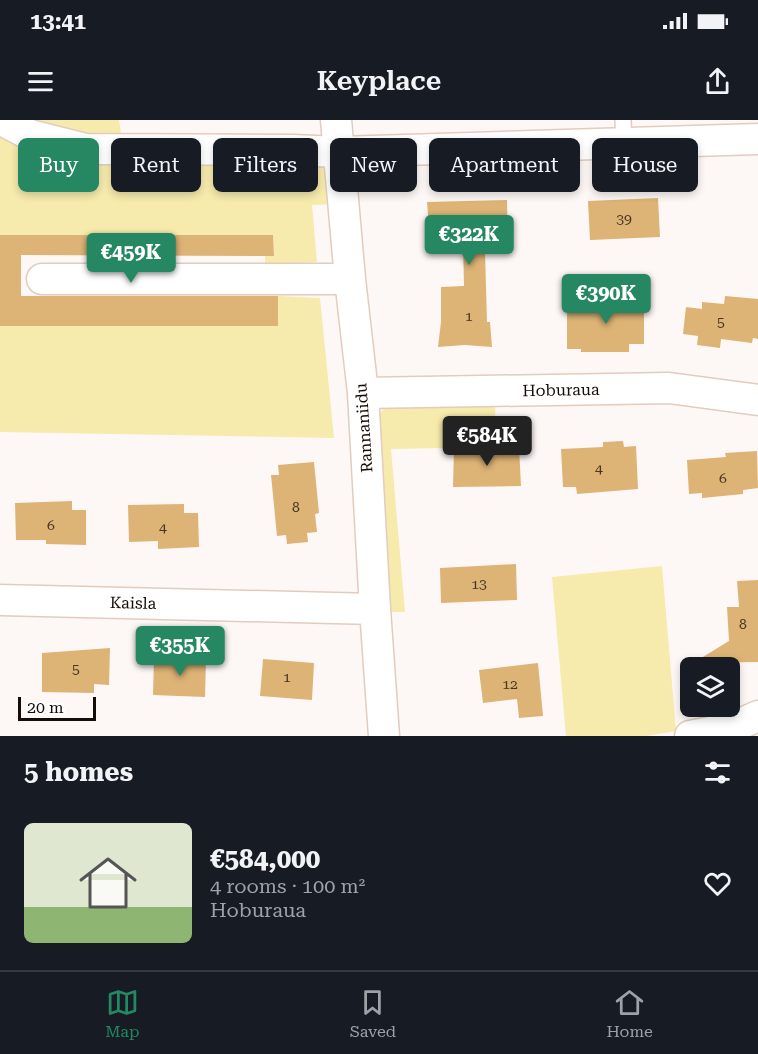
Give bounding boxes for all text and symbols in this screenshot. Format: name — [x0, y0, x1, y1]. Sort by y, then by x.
text: 13:41 — [30, 9, 86, 34]
icon: menu — [24, 65, 57, 98]
text: Keyplace — [317, 65, 441, 97]
icon: share — [701, 65, 734, 98]
chip: Buy — [18, 138, 99, 192]
chip: Rent — [111, 138, 201, 192]
chip: Filters — [213, 138, 318, 192]
chip: New — [330, 138, 417, 192]
chip: Apartment — [429, 138, 580, 192]
chip: House — [592, 138, 698, 192]
house number: 39 — [616, 211, 632, 227]
pin: €322K — [427, 215, 511, 266]
text: €322K — [439, 222, 499, 246]
pin: €459K — [89, 233, 173, 284]
text: €459K — [101, 240, 161, 264]
pin: €390K — [564, 274, 648, 325]
text: €390K — [576, 281, 636, 305]
house number: 1 — [465, 308, 473, 324]
house number: 5 — [717, 314, 725, 330]
street label: Hoburaua — [522, 380, 600, 400]
street label: Rannaniidu — [351, 383, 377, 473]
pin: €584K — [445, 416, 529, 467]
text: €584K — [457, 423, 517, 447]
house number: 4 — [595, 460, 603, 476]
house number: 6 — [719, 470, 727, 486]
house number: 8 — [292, 499, 300, 515]
house number: 6 — [47, 517, 55, 533]
house number: 4 — [159, 519, 167, 535]
house number: 13 — [471, 576, 487, 592]
street label: Kaisla — [110, 593, 157, 613]
house number: 8 — [739, 616, 747, 632]
pin: €355K — [138, 626, 222, 677]
text: €355K — [150, 633, 210, 657]
map controls — [680, 657, 740, 717]
button: layers — [680, 657, 740, 717]
house number: 5 — [72, 661, 80, 677]
house number: 1 — [283, 669, 291, 685]
house number: 12 — [502, 676, 518, 692]
scale bar — [18, 694, 96, 722]
text: 20 m — [27, 698, 64, 717]
icon: filters — [701, 756, 734, 789]
text: 5 homes — [24, 757, 133, 787]
text: €584,000 — [210, 844, 320, 874]
icon: home — [72, 847, 144, 919]
icon: heart — [701, 867, 734, 900]
text: 4 rooms · 100 m² — [210, 874, 365, 898]
text: Hoburaua — [210, 898, 306, 922]
tab: Map — [105, 986, 139, 1041]
tab: Saved — [350, 986, 396, 1041]
tab: Home — [606, 986, 653, 1041]

